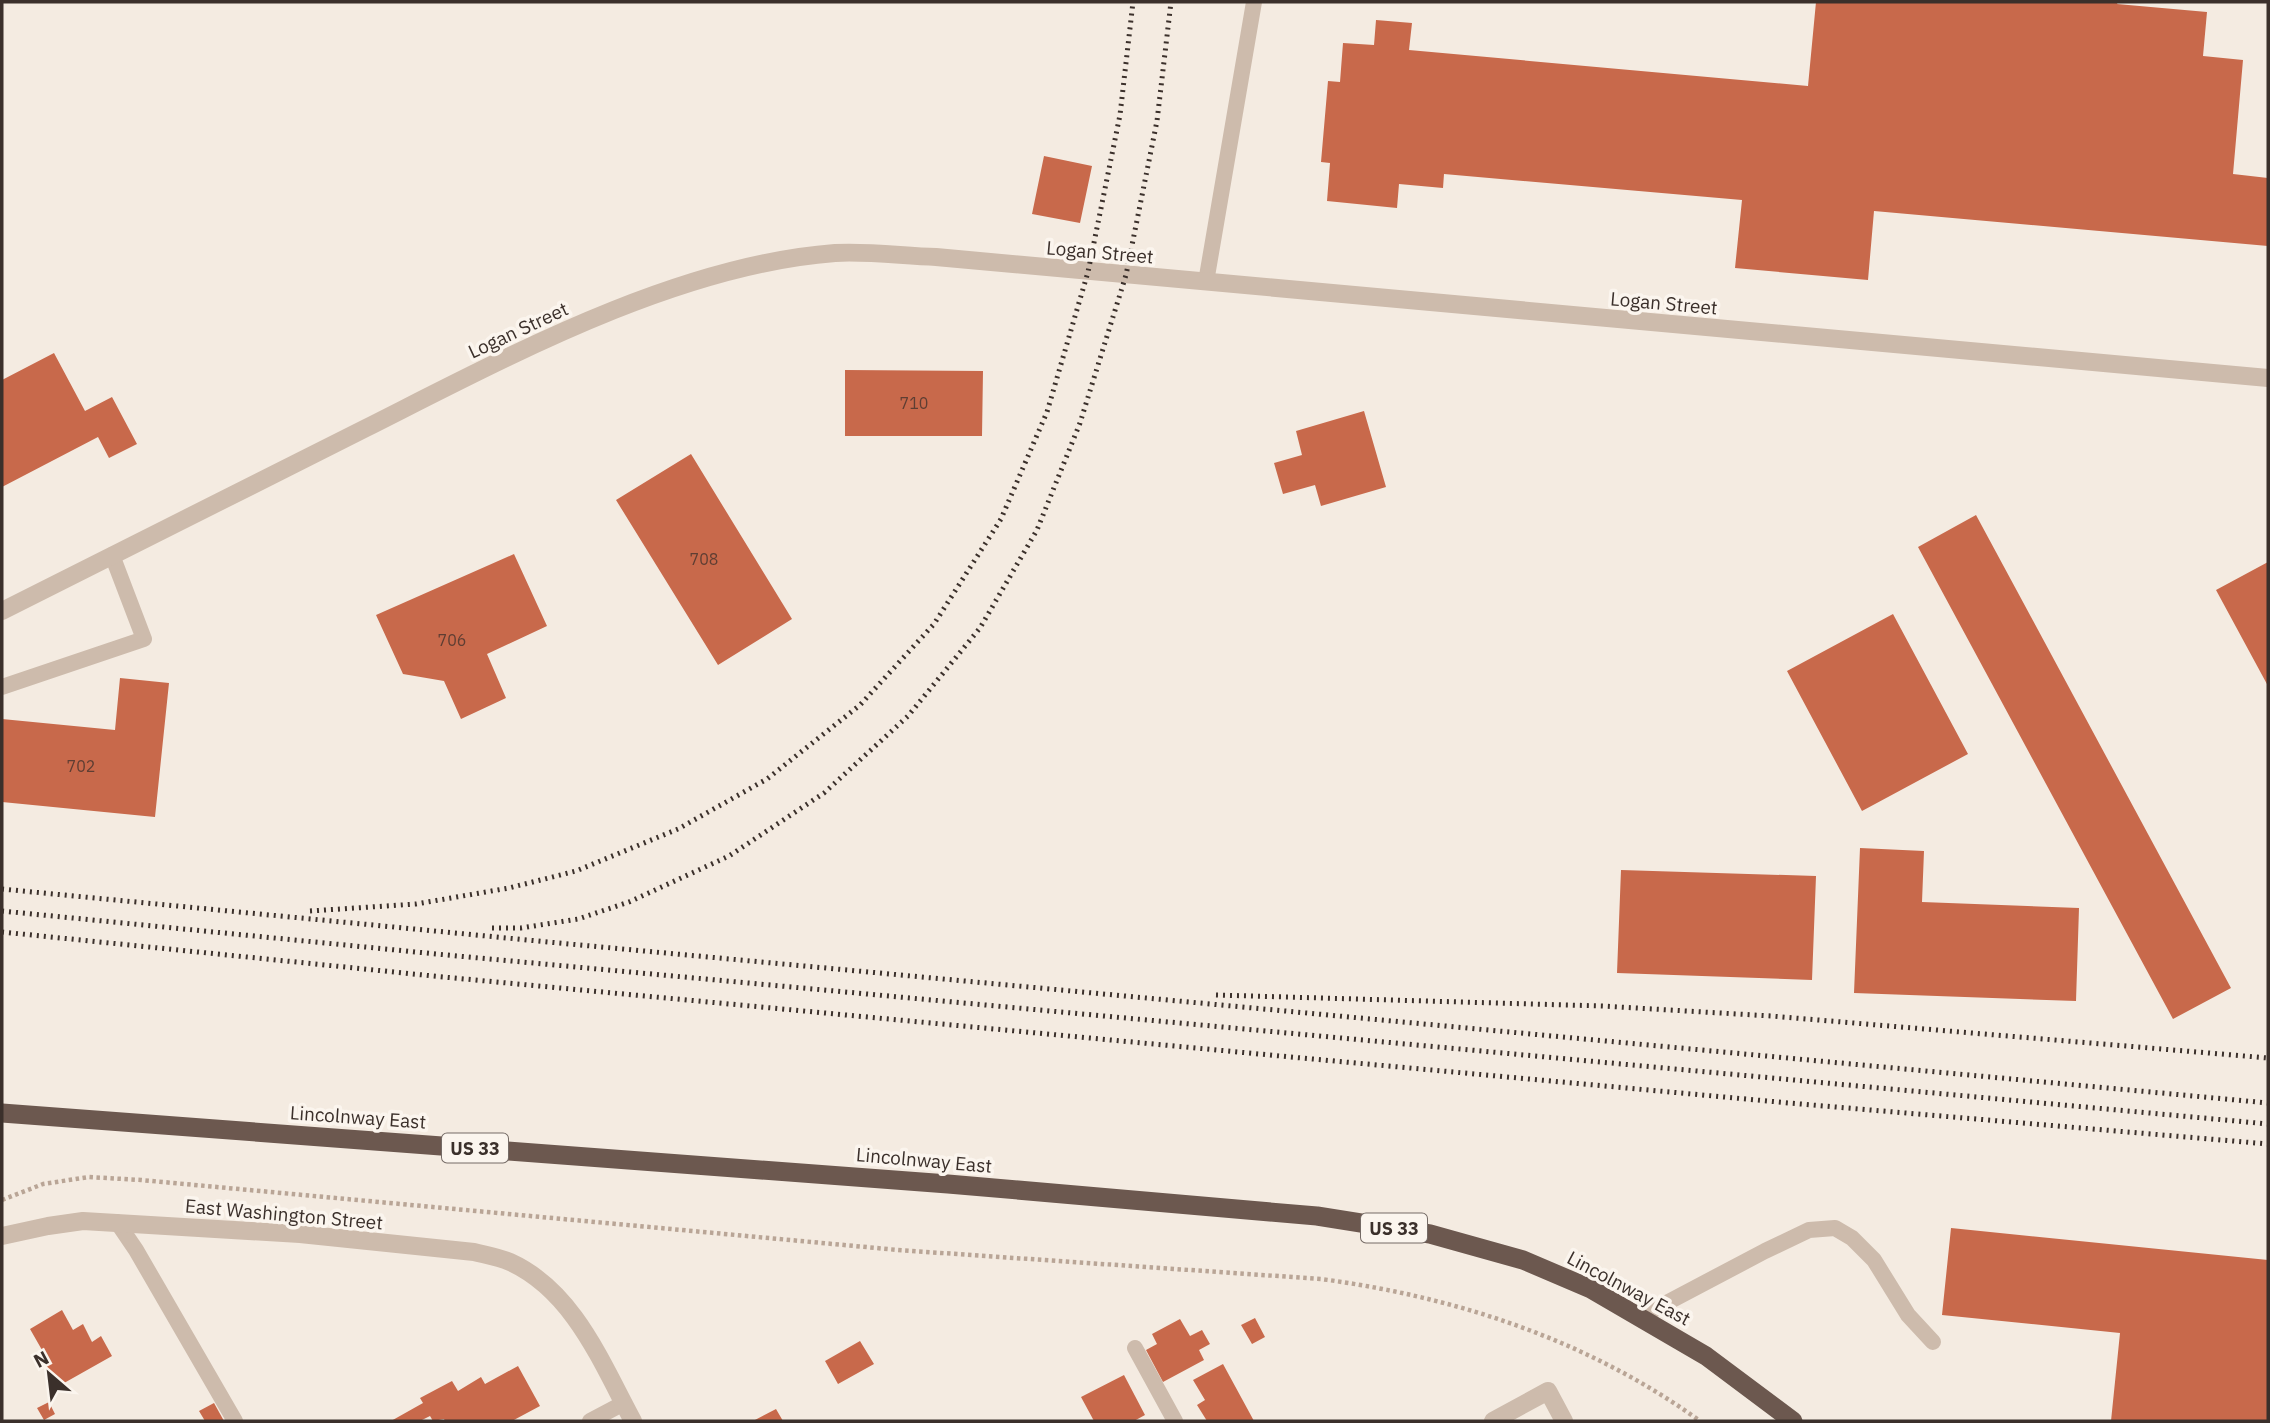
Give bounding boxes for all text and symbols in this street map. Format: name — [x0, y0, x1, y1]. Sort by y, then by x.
street label: Logan Street — [1045, 235, 1155, 269]
street label: Logan Street — [1609, 286, 1719, 320]
street label: Logan Street — [464, 296, 572, 364]
house number: 710 — [900, 393, 928, 413]
house number: 708 — [690, 549, 718, 569]
house number: 706 — [438, 630, 466, 650]
house number: 702 — [67, 756, 95, 776]
street label: Lincolnway East — [289, 1100, 427, 1134]
road number: US 33 — [442, 1134, 508, 1162]
street label: Lincolnway East — [855, 1142, 993, 1178]
street label: East Washington Street — [184, 1193, 384, 1235]
road number: US 33 — [1361, 1213, 1427, 1242]
street label: Lincolnway East — [1563, 1245, 1695, 1331]
north arrow — [14, 1339, 84, 1409]
text: N — [29, 1345, 53, 1373]

